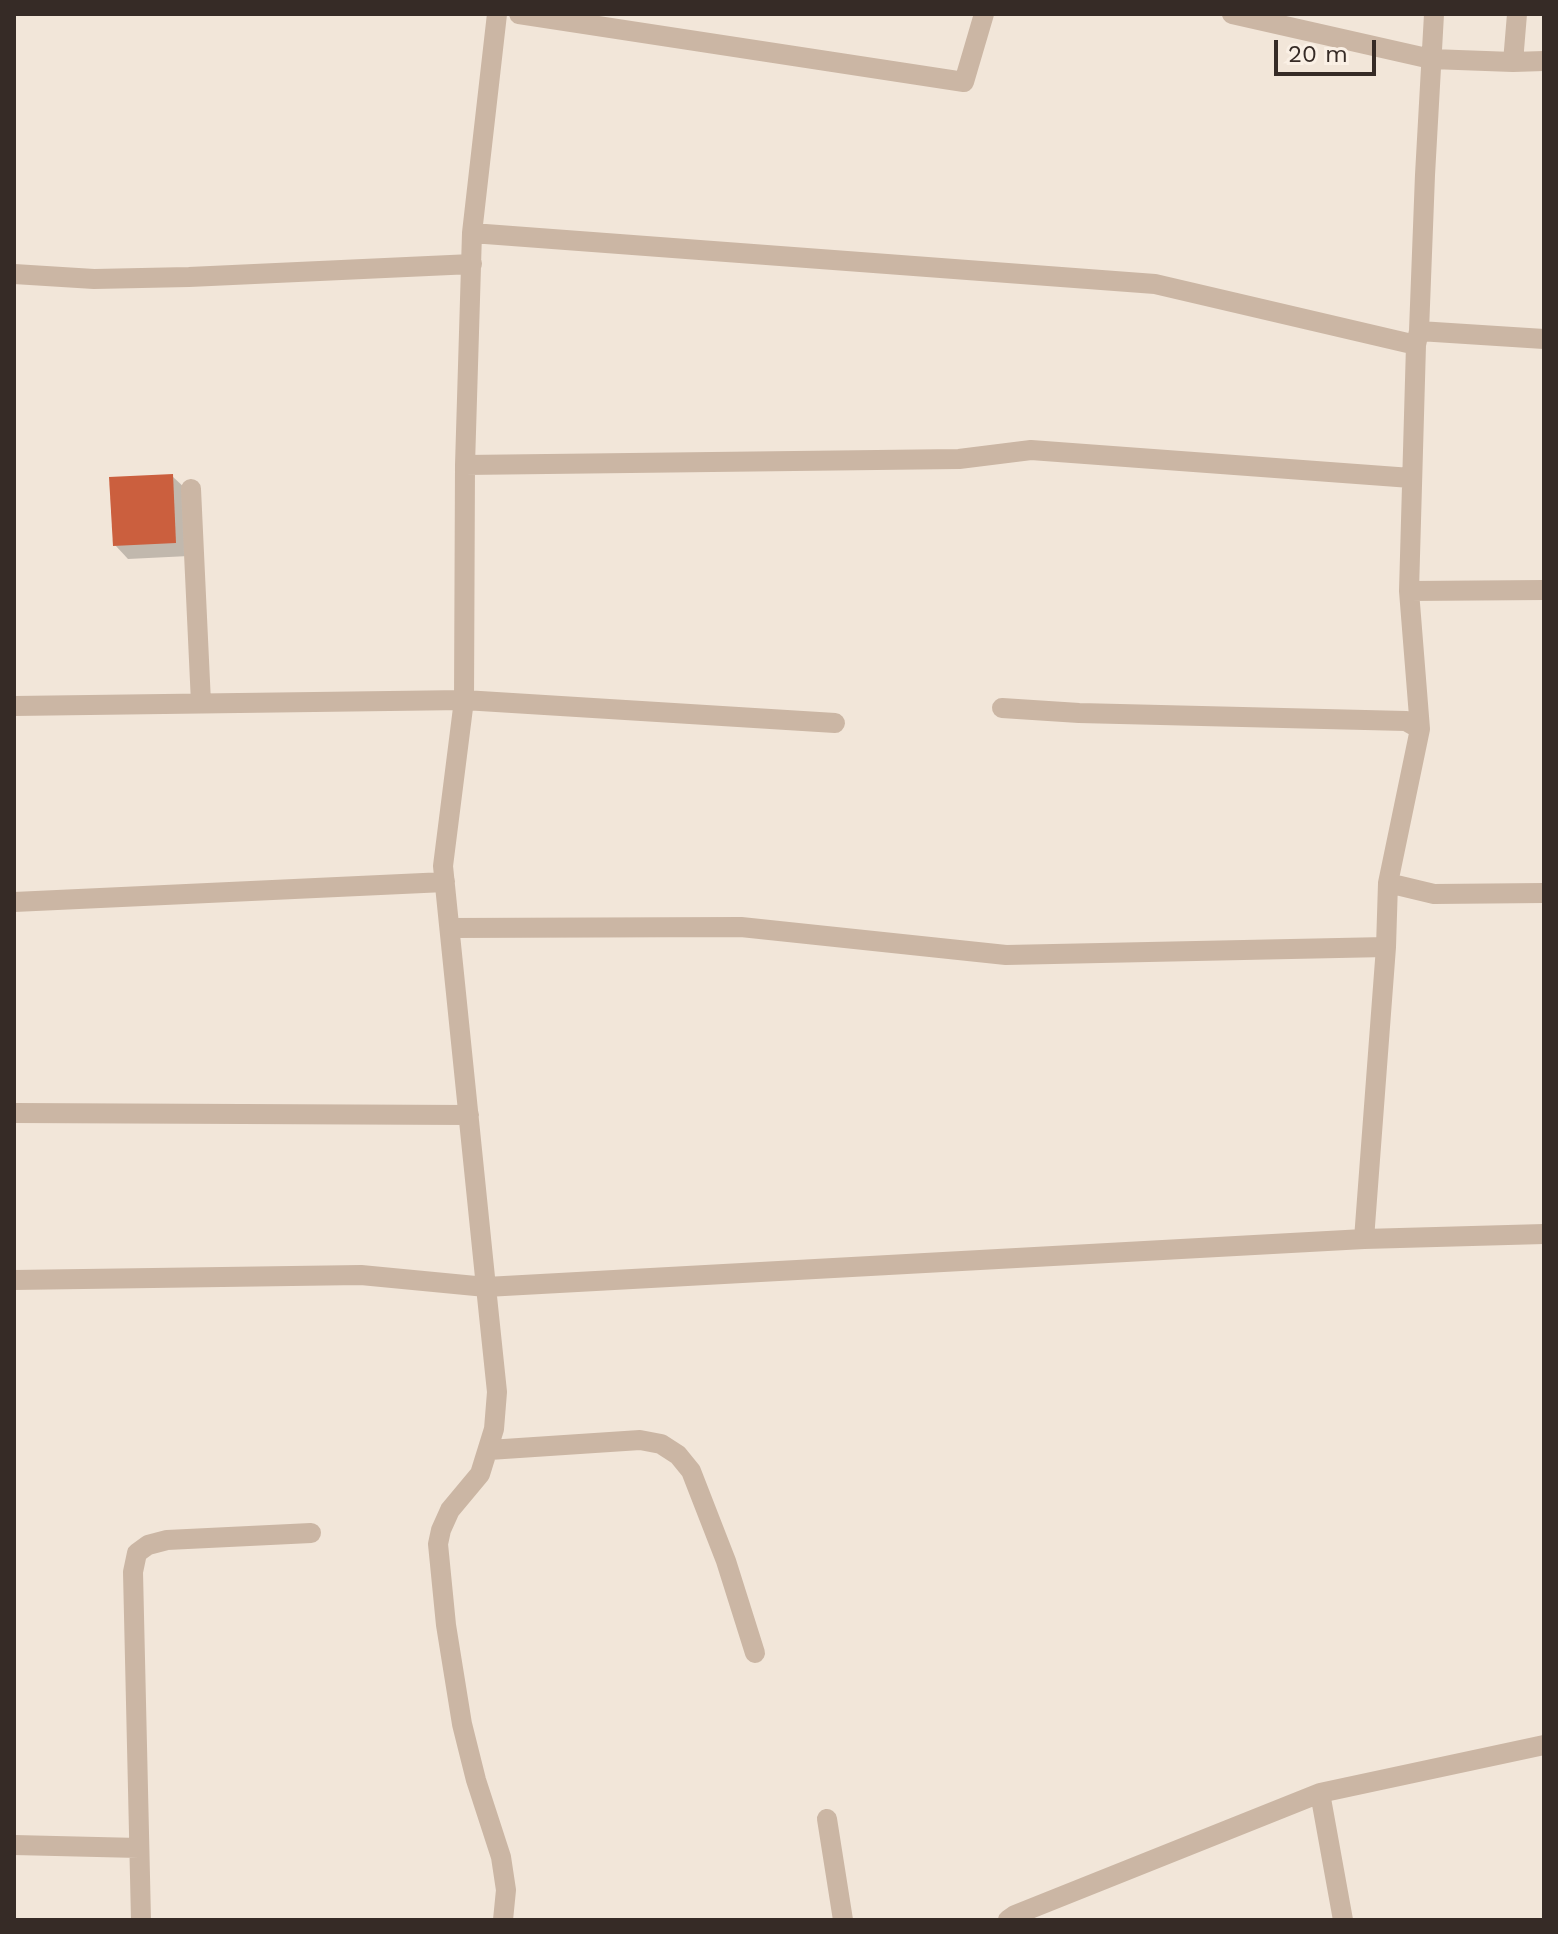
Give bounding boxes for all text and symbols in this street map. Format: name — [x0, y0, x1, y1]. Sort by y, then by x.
scale bar — [1278, 24, 1380, 74]
text: 20 m — [1288, 40, 1348, 68]

